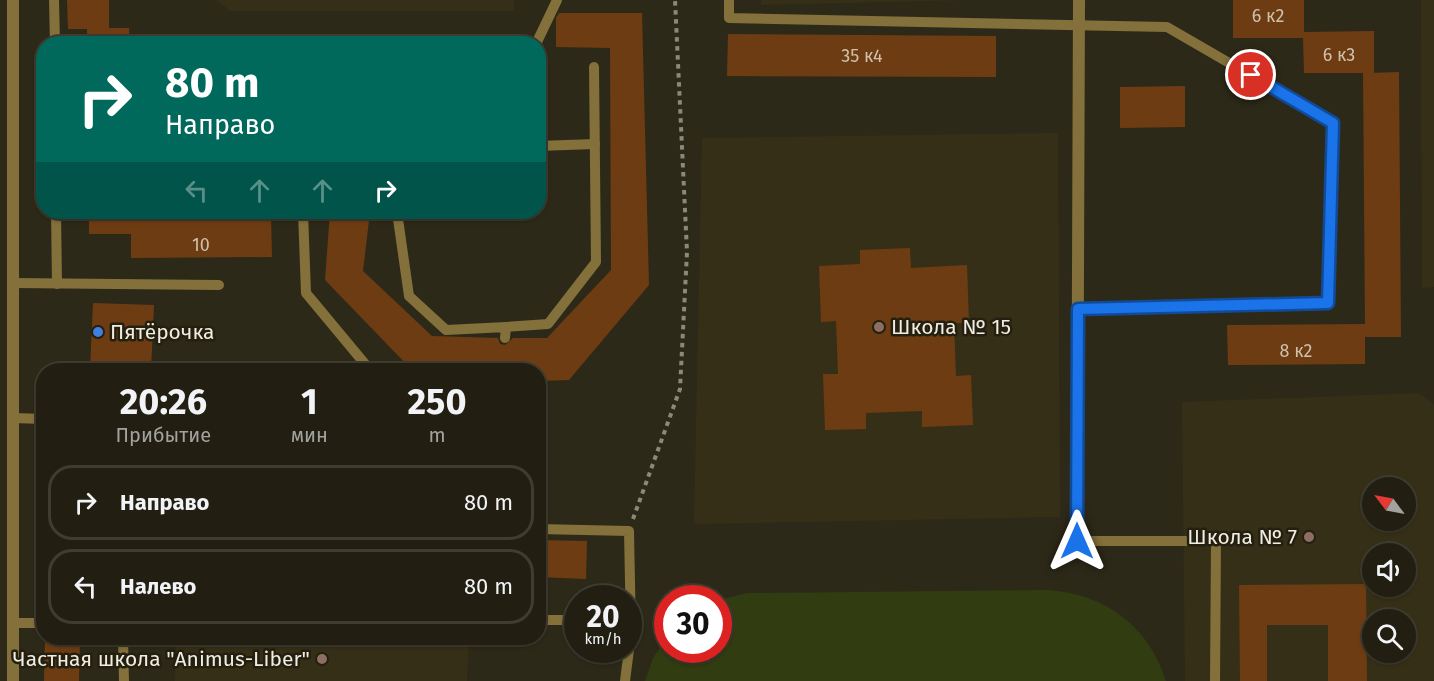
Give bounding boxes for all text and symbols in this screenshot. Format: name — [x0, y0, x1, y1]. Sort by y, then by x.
house number: 6 к2 — [1252, 5, 1284, 27]
house number: 6 к3 — [1323, 44, 1355, 66]
house number: 35 к4 — [841, 45, 883, 67]
pin — [1225, 49, 1276, 100]
text: 80 m — [165, 58, 259, 108]
icon: arrive — [1234, 58, 1267, 91]
icon: right — [66, 60, 144, 138]
text: Направо — [165, 109, 275, 141]
icon: left — [180, 174, 213, 207]
icon: ahead — [243, 174, 276, 207]
icon: ahead — [306, 174, 339, 207]
icon: right — [369, 174, 402, 207]
house number: 10 — [192, 234, 210, 256]
place label: Школа № 15 — [891, 314, 1011, 340]
place label: Пятёрочка — [110, 319, 214, 345]
marker: Школа № 15 — [872, 320, 886, 334]
marker: Пятёрочка — [91, 325, 105, 339]
house number: 8 к2 — [1280, 340, 1313, 362]
text: 20:26 — [120, 380, 207, 424]
text: 1 — [301, 380, 318, 424]
text: 250 — [407, 380, 466, 424]
text: Прибытие — [116, 423, 211, 447]
text: мин — [291, 423, 328, 447]
text: m — [428, 423, 446, 447]
north arrow — [1362, 477, 1416, 531]
map controls — [1362, 477, 1416, 663]
icon: right — [69, 486, 102, 519]
text: Направо — [120, 489, 209, 516]
text: 80 m — [464, 489, 513, 516]
position arrow — [1045, 509, 1109, 573]
place label: Школа № 7 — [1187, 524, 1297, 550]
marker: Школа № 7 — [1302, 530, 1316, 544]
button: sound — [1362, 543, 1416, 597]
icon: left — [69, 570, 102, 603]
text: Налево — [120, 573, 196, 600]
text: 80 m — [464, 573, 513, 600]
speed limit sign: 30 — [654, 585, 732, 663]
text: 20 — [586, 599, 620, 635]
button: search — [1362, 609, 1416, 663]
text: km/h — [584, 630, 622, 648]
place label: Частная школа "Animus-Liber" — [13, 646, 310, 672]
marker: Частная школа "Animus-Liber" — [315, 652, 329, 666]

